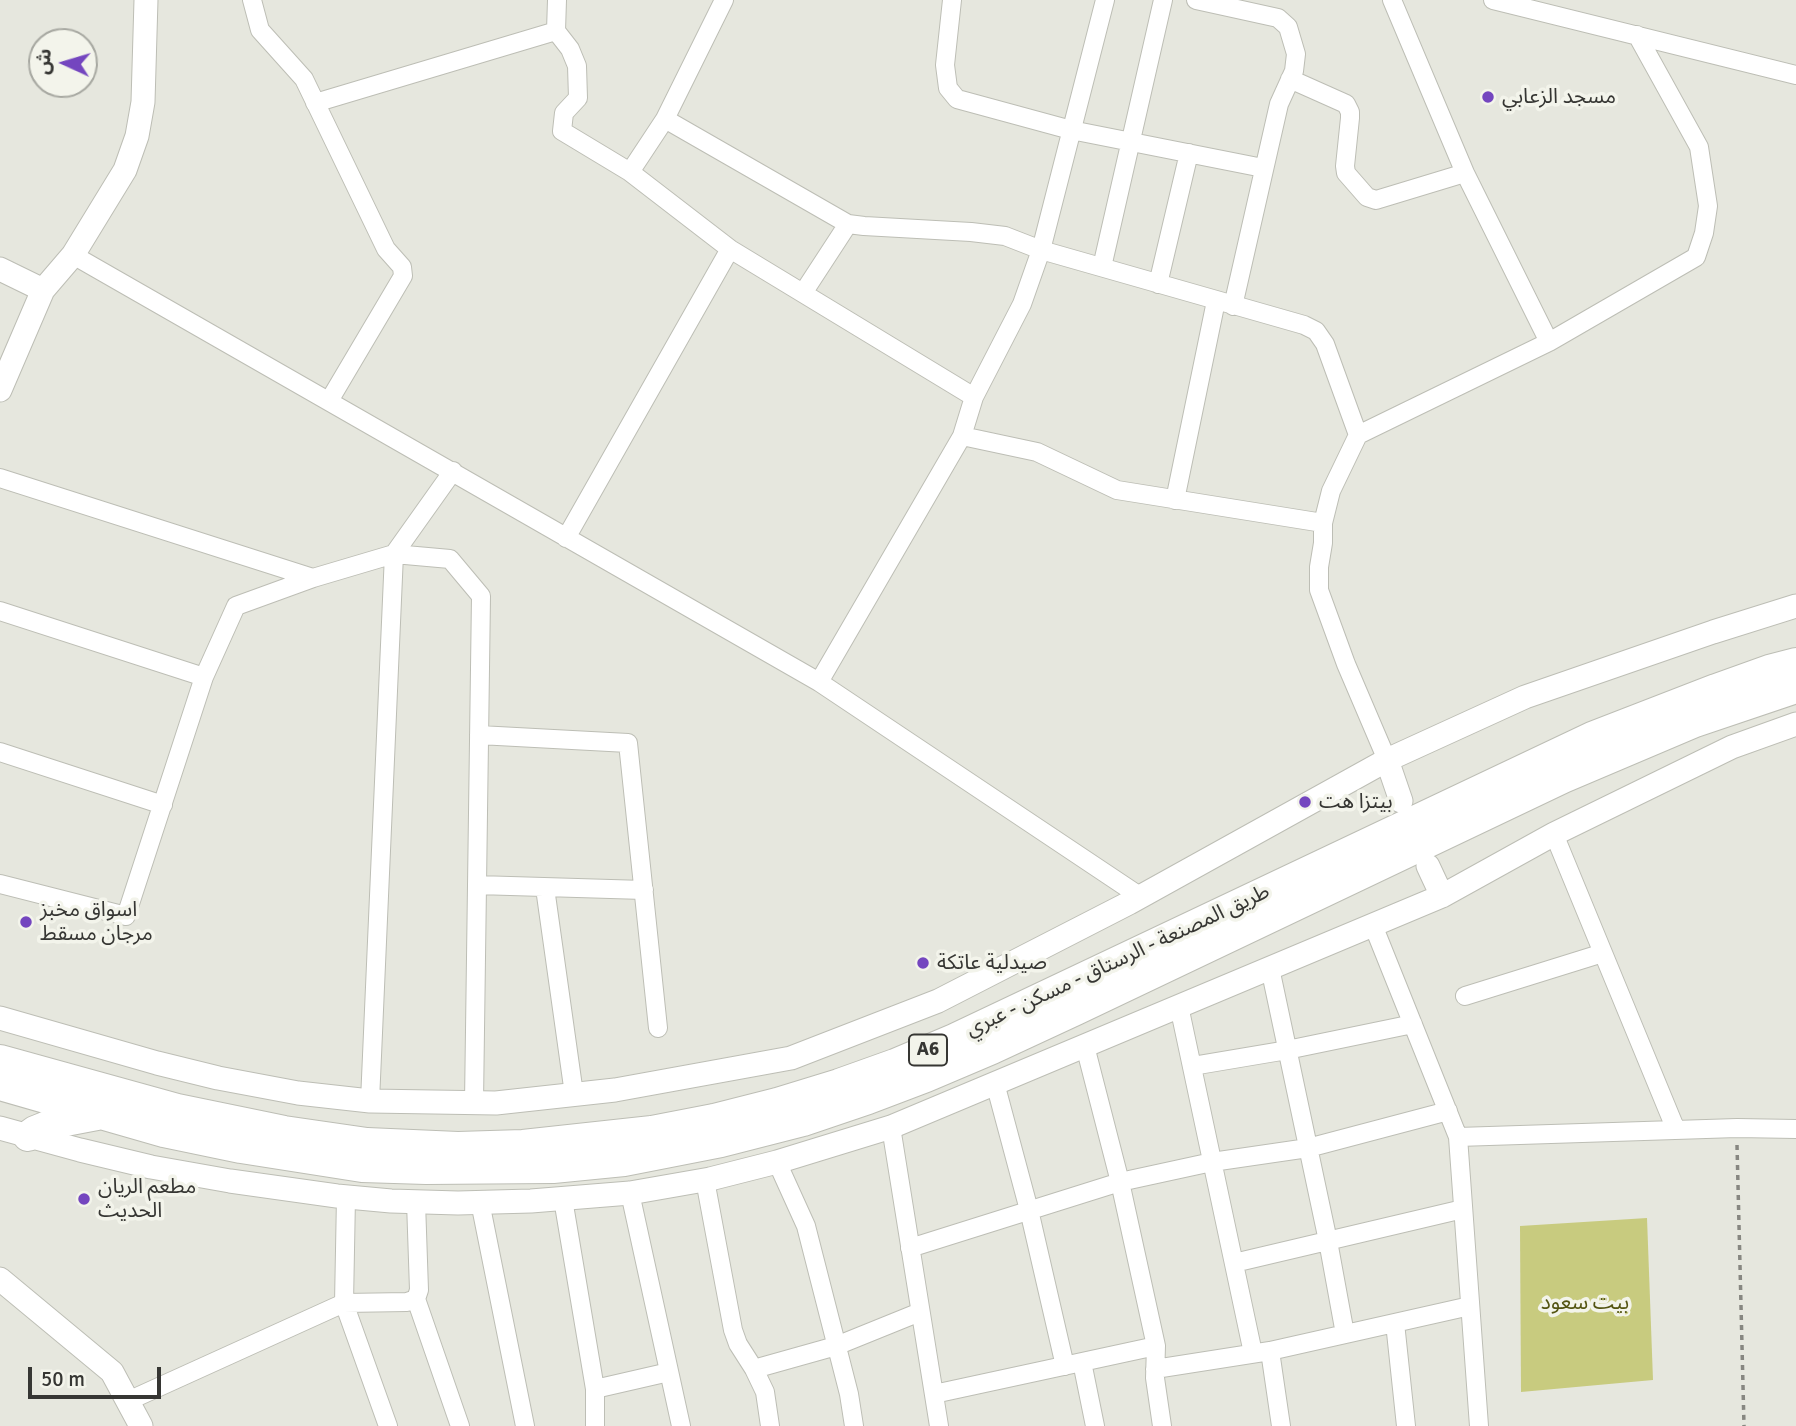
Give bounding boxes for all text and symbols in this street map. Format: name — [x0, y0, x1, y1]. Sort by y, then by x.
north arrow — [28, 28, 98, 98]
text: ش — [31, 48, 57, 75]
place label: مسجد الزعابي — [1502, 84, 1616, 110]
marker: مسجد الزعابي — [1480, 89, 1496, 105]
place label: بيتزا هت — [1319, 789, 1393, 815]
marker: بيتزا هت — [1297, 794, 1313, 810]
street label: طريق المصنعة - الرستاق - مسكن - عبري — [962, 879, 1274, 1043]
place label: اسواق مخبز مرجان مسقط — [40, 897, 153, 947]
marker: اسواق مخبز مرجان مسقط — [18, 914, 34, 930]
place label: صيدلية عاتكة — [937, 950, 1047, 976]
marker: صيدلية عاتكة — [915, 955, 931, 971]
road number: A6 — [909, 1034, 947, 1066]
place label: مطعم الريان الحديث — [98, 1174, 196, 1224]
marker: مطعم الريان الحديث — [76, 1191, 92, 1207]
park label: بيت سعود — [1541, 1290, 1629, 1316]
scale bar — [32, 1352, 164, 1396]
text: 50 m — [41, 1366, 85, 1392]

